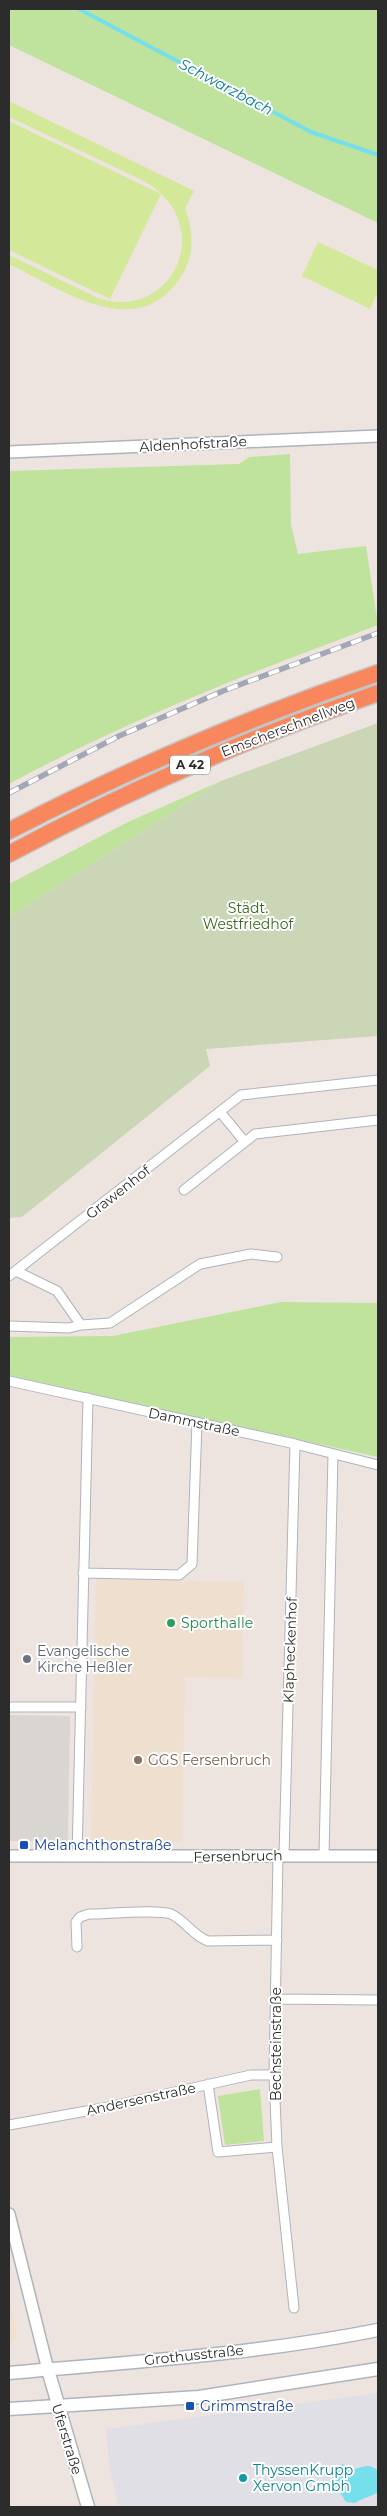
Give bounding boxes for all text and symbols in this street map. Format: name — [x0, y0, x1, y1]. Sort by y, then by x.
water label: Schwarzbach — [176, 54, 276, 119]
street label: Aldenhofstraße — [139, 432, 247, 456]
street label: Emscherschnellweg — [218, 693, 358, 761]
road number: A 42 — [170, 756, 210, 774]
park label: Städt. Westfriedhof — [203, 899, 295, 933]
street label: Grawenhof — [82, 1160, 155, 1223]
street label: Dammstraße — [147, 1404, 241, 1440]
street label: Klapheckenhof — [279, 1595, 301, 1703]
place label: Sporthalle — [181, 1614, 253, 1632]
marker: Sporthalle — [165, 1617, 177, 1629]
place label: Evangelische Kirche Heßler — [37, 1642, 133, 1676]
marker: Evangelische Kirche Heßler — [21, 1653, 33, 1665]
place label: GGS Fersenbruch — [148, 1751, 271, 1769]
marker: GGS Fersenbruch — [132, 1754, 144, 1766]
place label: Melanchthonstraße — [34, 1836, 172, 1854]
marker: Melanchthonstraße — [18, 1839, 30, 1851]
street label: Fersenbruch — [193, 1846, 283, 1866]
street label: Bechsteinstraße — [267, 1987, 285, 2101]
street label: Andersenstraße — [85, 2079, 197, 2119]
street label: Grothusstraße — [143, 2341, 245, 2369]
place label: Grimmstraße — [200, 2397, 293, 2415]
marker: Grimmstraße — [184, 2400, 196, 2412]
street label: Uferstraße — [48, 2401, 86, 2477]
place label: ThyssenKrupp Xervon Gmbh — [253, 2461, 353, 2495]
marker: ThyssenKrupp Xervon Gmbh — [237, 2472, 249, 2484]

